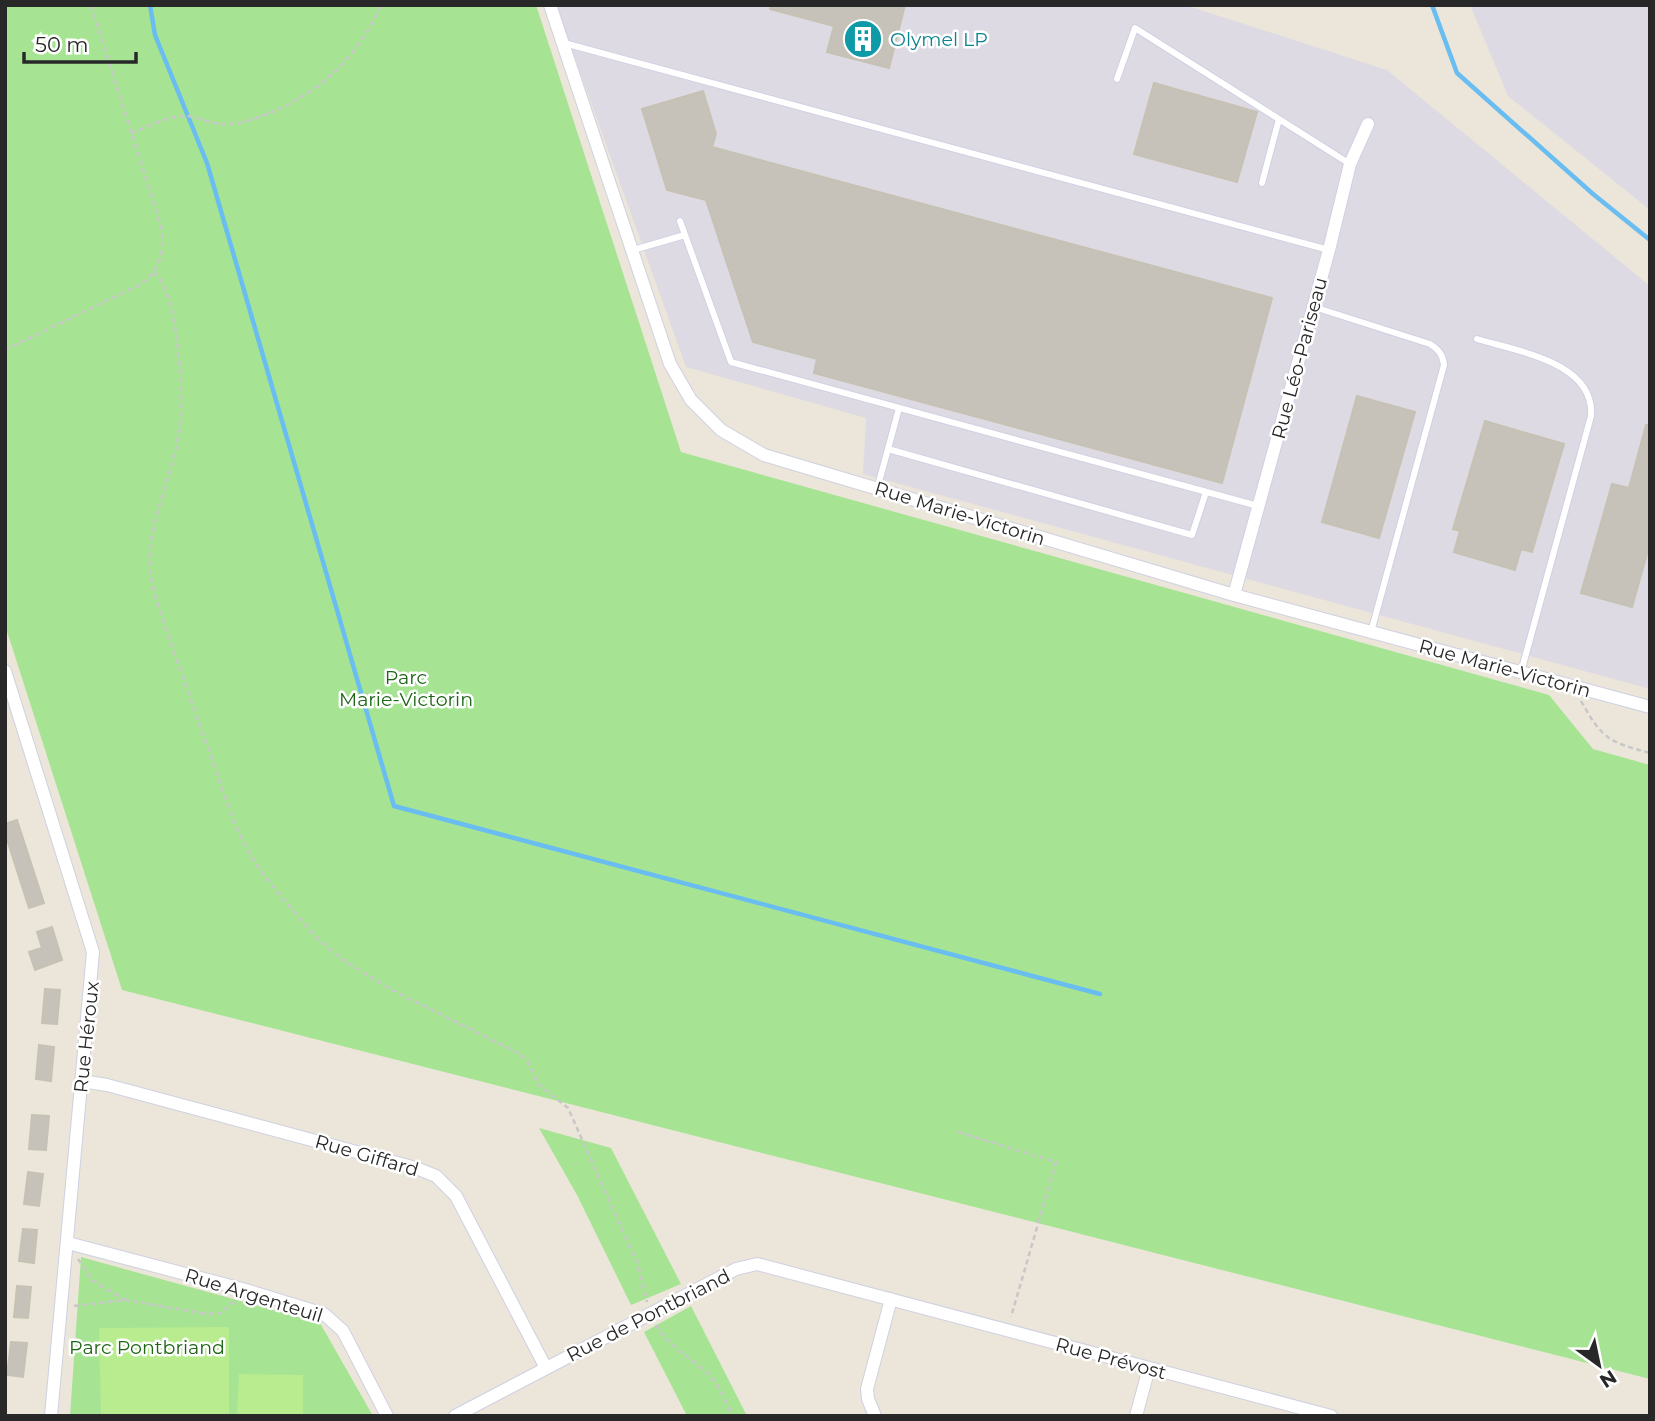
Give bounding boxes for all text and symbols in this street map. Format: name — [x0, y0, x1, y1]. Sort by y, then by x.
building icon: Olymel LP — [842, 18, 884, 60]
scale bar — [24, 21, 136, 65]
place label: Olymel LP — [890, 28, 988, 51]
text: 50 m — [35, 32, 89, 57]
street label: Rue Léo-Pariseau — [1267, 275, 1332, 441]
street label: Rue Marie-Victorin — [872, 477, 1048, 550]
street label: Rue Marie-Victorin — [1416, 634, 1593, 702]
park label: Parc Marie-Victorin — [339, 666, 473, 711]
street label: Rue Héroux — [69, 980, 104, 1094]
street label: Rue Giffard — [312, 1130, 421, 1181]
street label: Rue Argenteuil — [182, 1264, 326, 1327]
street label: Rue de Pontbriand — [563, 1264, 734, 1367]
north arrow — [1564, 1330, 1634, 1400]
street label: Rue Prévost — [1053, 1333, 1169, 1384]
park label: Parc Pontbriand — [69, 1336, 225, 1359]
text: N — [1595, 1365, 1621, 1393]

